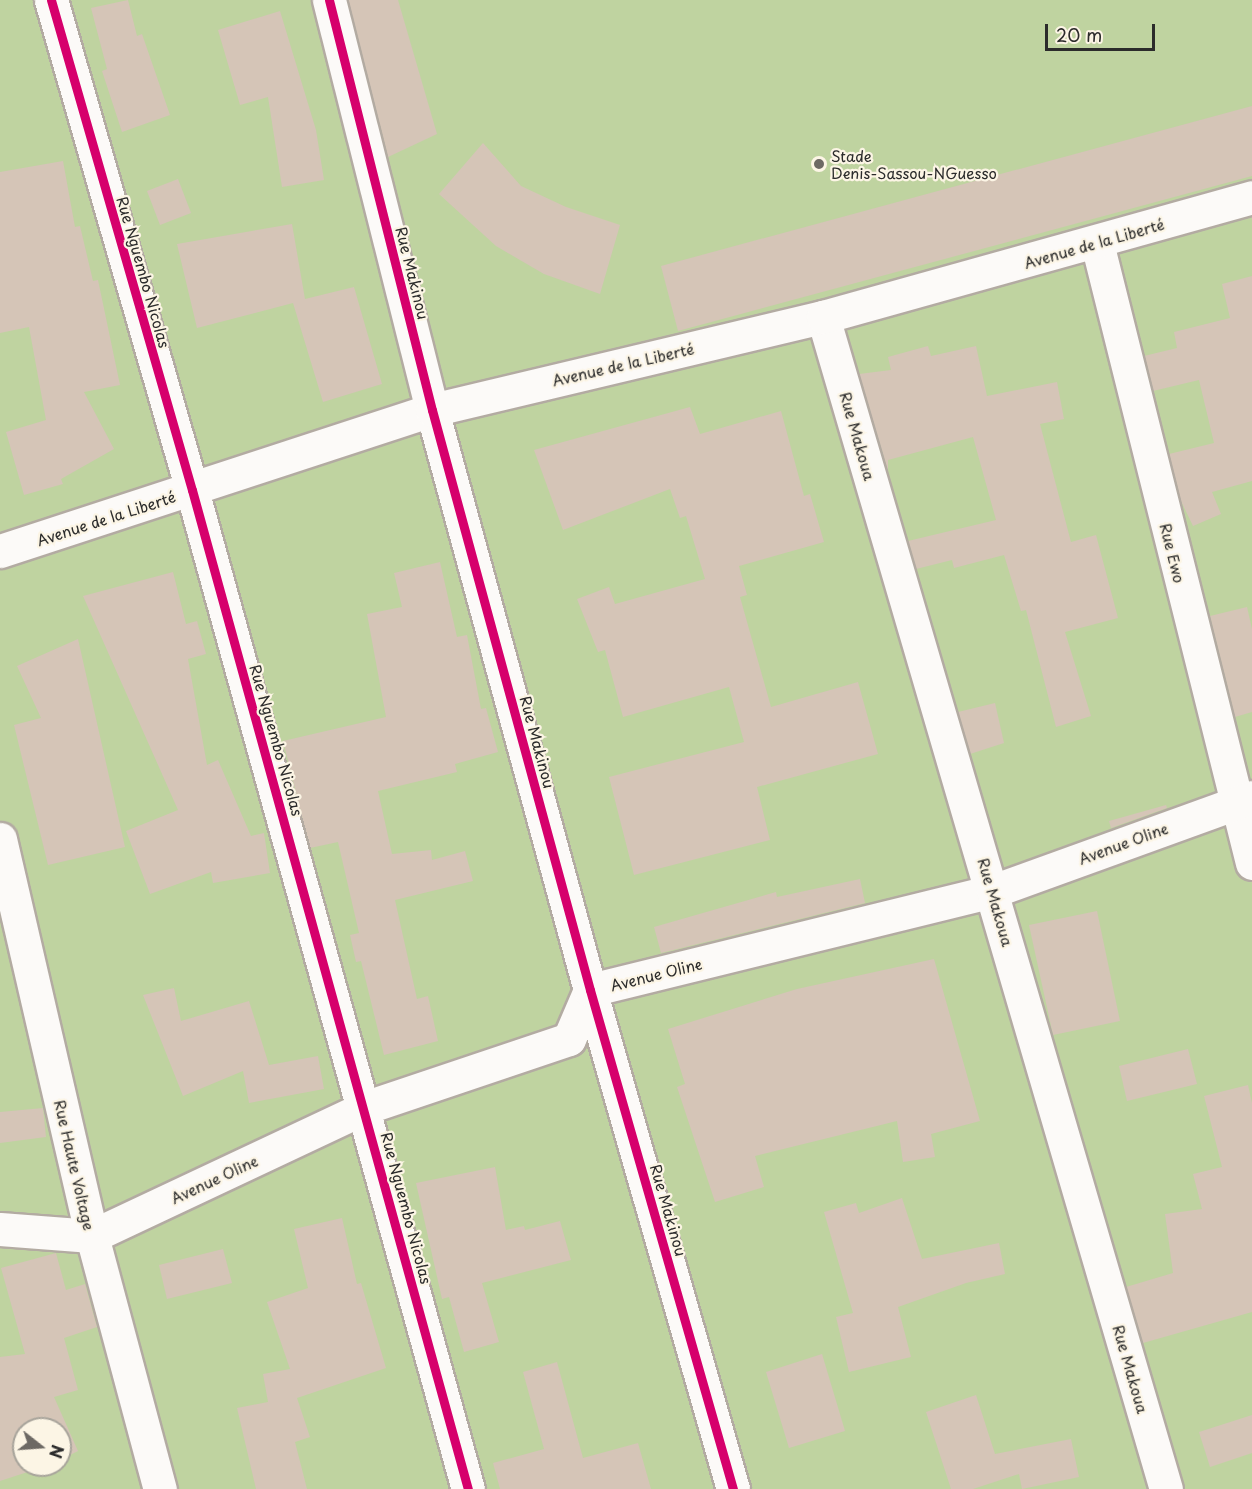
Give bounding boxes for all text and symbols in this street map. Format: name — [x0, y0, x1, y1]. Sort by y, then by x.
scale bar — [1048, 12, 1158, 50]
text: 20 m — [1056, 21, 1102, 48]
place label: Stade Denis-Sassou-NGuesso — [831, 146, 997, 181]
marker: Stade Denis-Sassou-NGuesso — [812, 157, 826, 171]
street label: Rue Nguembo Nicolas — [113, 193, 175, 351]
street label: Avenue de la Liberté — [1021, 214, 1167, 272]
street label: Rue Makinou — [393, 224, 433, 322]
street label: Avenue de la Liberté — [550, 339, 696, 389]
street label: Rue Makoua — [837, 389, 879, 483]
street label: Avenue de la Liberté — [34, 487, 178, 549]
street label: Rue Ewo — [1157, 521, 1189, 585]
street label: Rue Nguembo Nicolas — [246, 661, 308, 819]
street label: Rue Makinou — [517, 693, 559, 791]
street label: Avenue Oline — [1076, 818, 1170, 868]
street label: Rue Makoua — [975, 855, 1017, 949]
street label: Avenue Oline — [608, 954, 704, 994]
street label: Rue Haute Voltage — [51, 1098, 99, 1232]
street label: Rue Nguembo Nicolas — [378, 1129, 436, 1287]
street label: Avenue Oline — [168, 1151, 260, 1207]
street label: Rue Makinou — [647, 1161, 691, 1259]
street label: Rue Makoua — [1110, 1322, 1152, 1416]
north arrow — [12, 1417, 72, 1477]
text: N — [44, 1442, 71, 1461]

